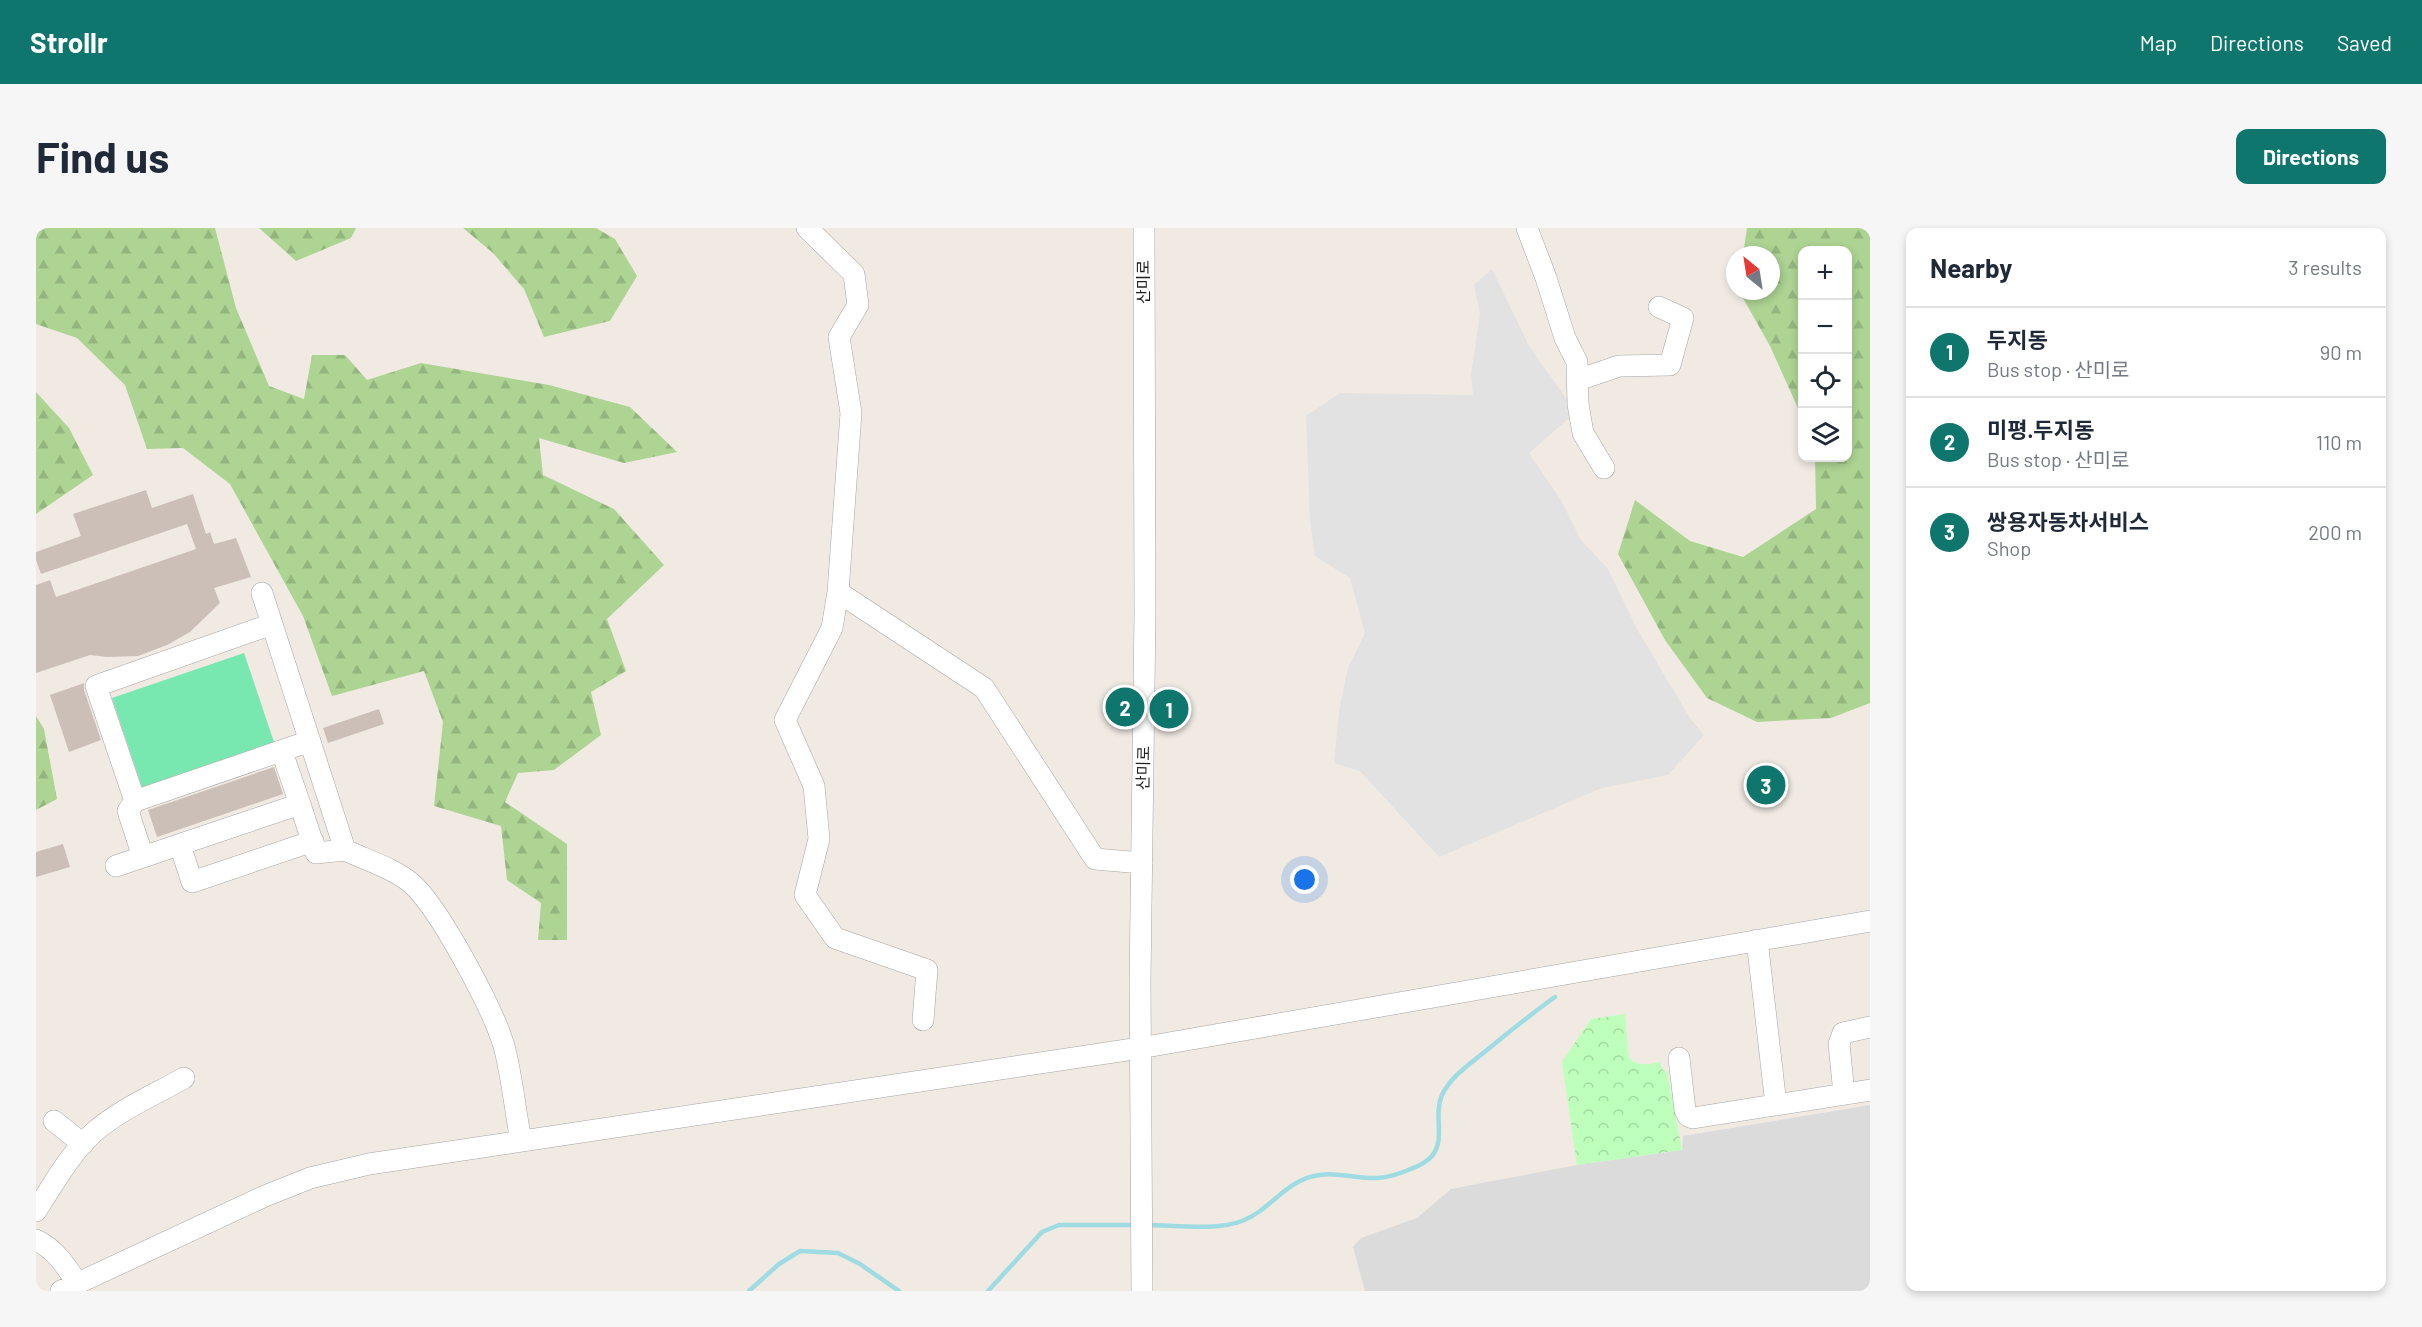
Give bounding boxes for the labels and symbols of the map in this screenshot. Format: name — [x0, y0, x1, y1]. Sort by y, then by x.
north arrow — [1726, 246, 1780, 300]
street label: 산미로 — [1133, 260, 1152, 304]
pin: 2 — [1106, 684, 1144, 730]
pin: 1 — [1150, 686, 1188, 732]
street label: 산미로 — [1133, 745, 1152, 790]
pin: 3 — [1746, 762, 1786, 808]
your location — [1290, 865, 1319, 894]

